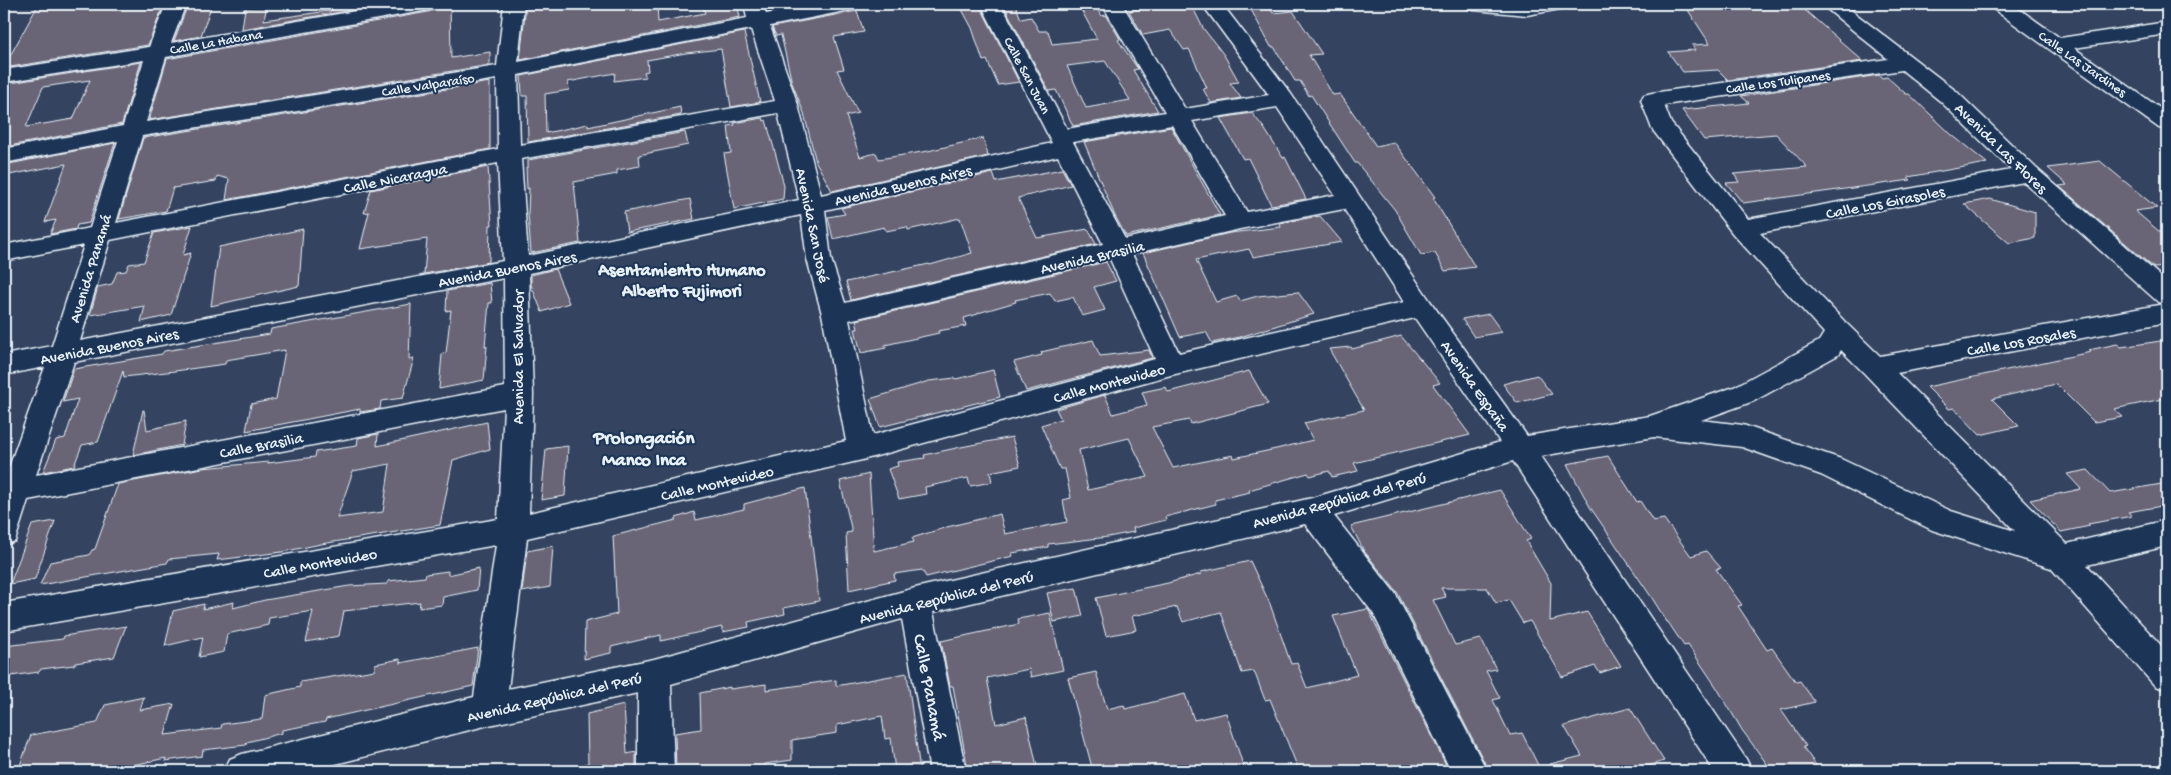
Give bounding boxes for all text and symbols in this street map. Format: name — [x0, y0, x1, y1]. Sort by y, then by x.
street label: Calle La Habana — [169, 27, 265, 60]
street label: Calle Las Jardines — [2034, 28, 2130, 102]
street label: Calle San Juan — [998, 35, 1053, 118]
street label: Calle Los Tulipanes — [1725, 68, 1832, 99]
street label: Calle Valparaíso — [381, 71, 476, 102]
street label: Avenida Las Flores — [1949, 100, 2051, 200]
street label: Calle Nicaragua — [342, 161, 450, 200]
street label: Avenida Buenos Aires — [833, 162, 975, 212]
street label: Avenida San José — [789, 167, 832, 285]
street label: Calle Los Girasoles — [1825, 183, 1948, 225]
street label: Avenida Panamá — [67, 211, 118, 326]
street label: Avenida Brasilia — [1039, 238, 1148, 281]
street label: Avenida Buenos Aires — [437, 249, 579, 294]
district label: Asentamiento Humano Alberto Fujimori — [597, 261, 766, 303]
street label: Avenida El Salvador — [511, 289, 530, 424]
street label: Calle Los Rosales — [1966, 324, 2078, 362]
street label: Avenida Buenos Aires — [39, 326, 181, 371]
street label: Avenida España — [1435, 338, 1512, 437]
street label: Calle Montevideo — [1052, 361, 1168, 409]
district label: Prolongación Manco Inca — [593, 428, 695, 473]
street label: Calle Brasilia — [218, 430, 306, 465]
street label: Calle Montevideo — [660, 463, 776, 508]
street label: Avenida República del Perú — [1251, 470, 1429, 535]
street label: Calle Montevideo — [262, 546, 379, 585]
street label: Avenida República del Perú — [858, 568, 1036, 630]
street label: Calle Panamá — [906, 632, 949, 744]
street label: Avenida República del Perú — [466, 670, 644, 729]

